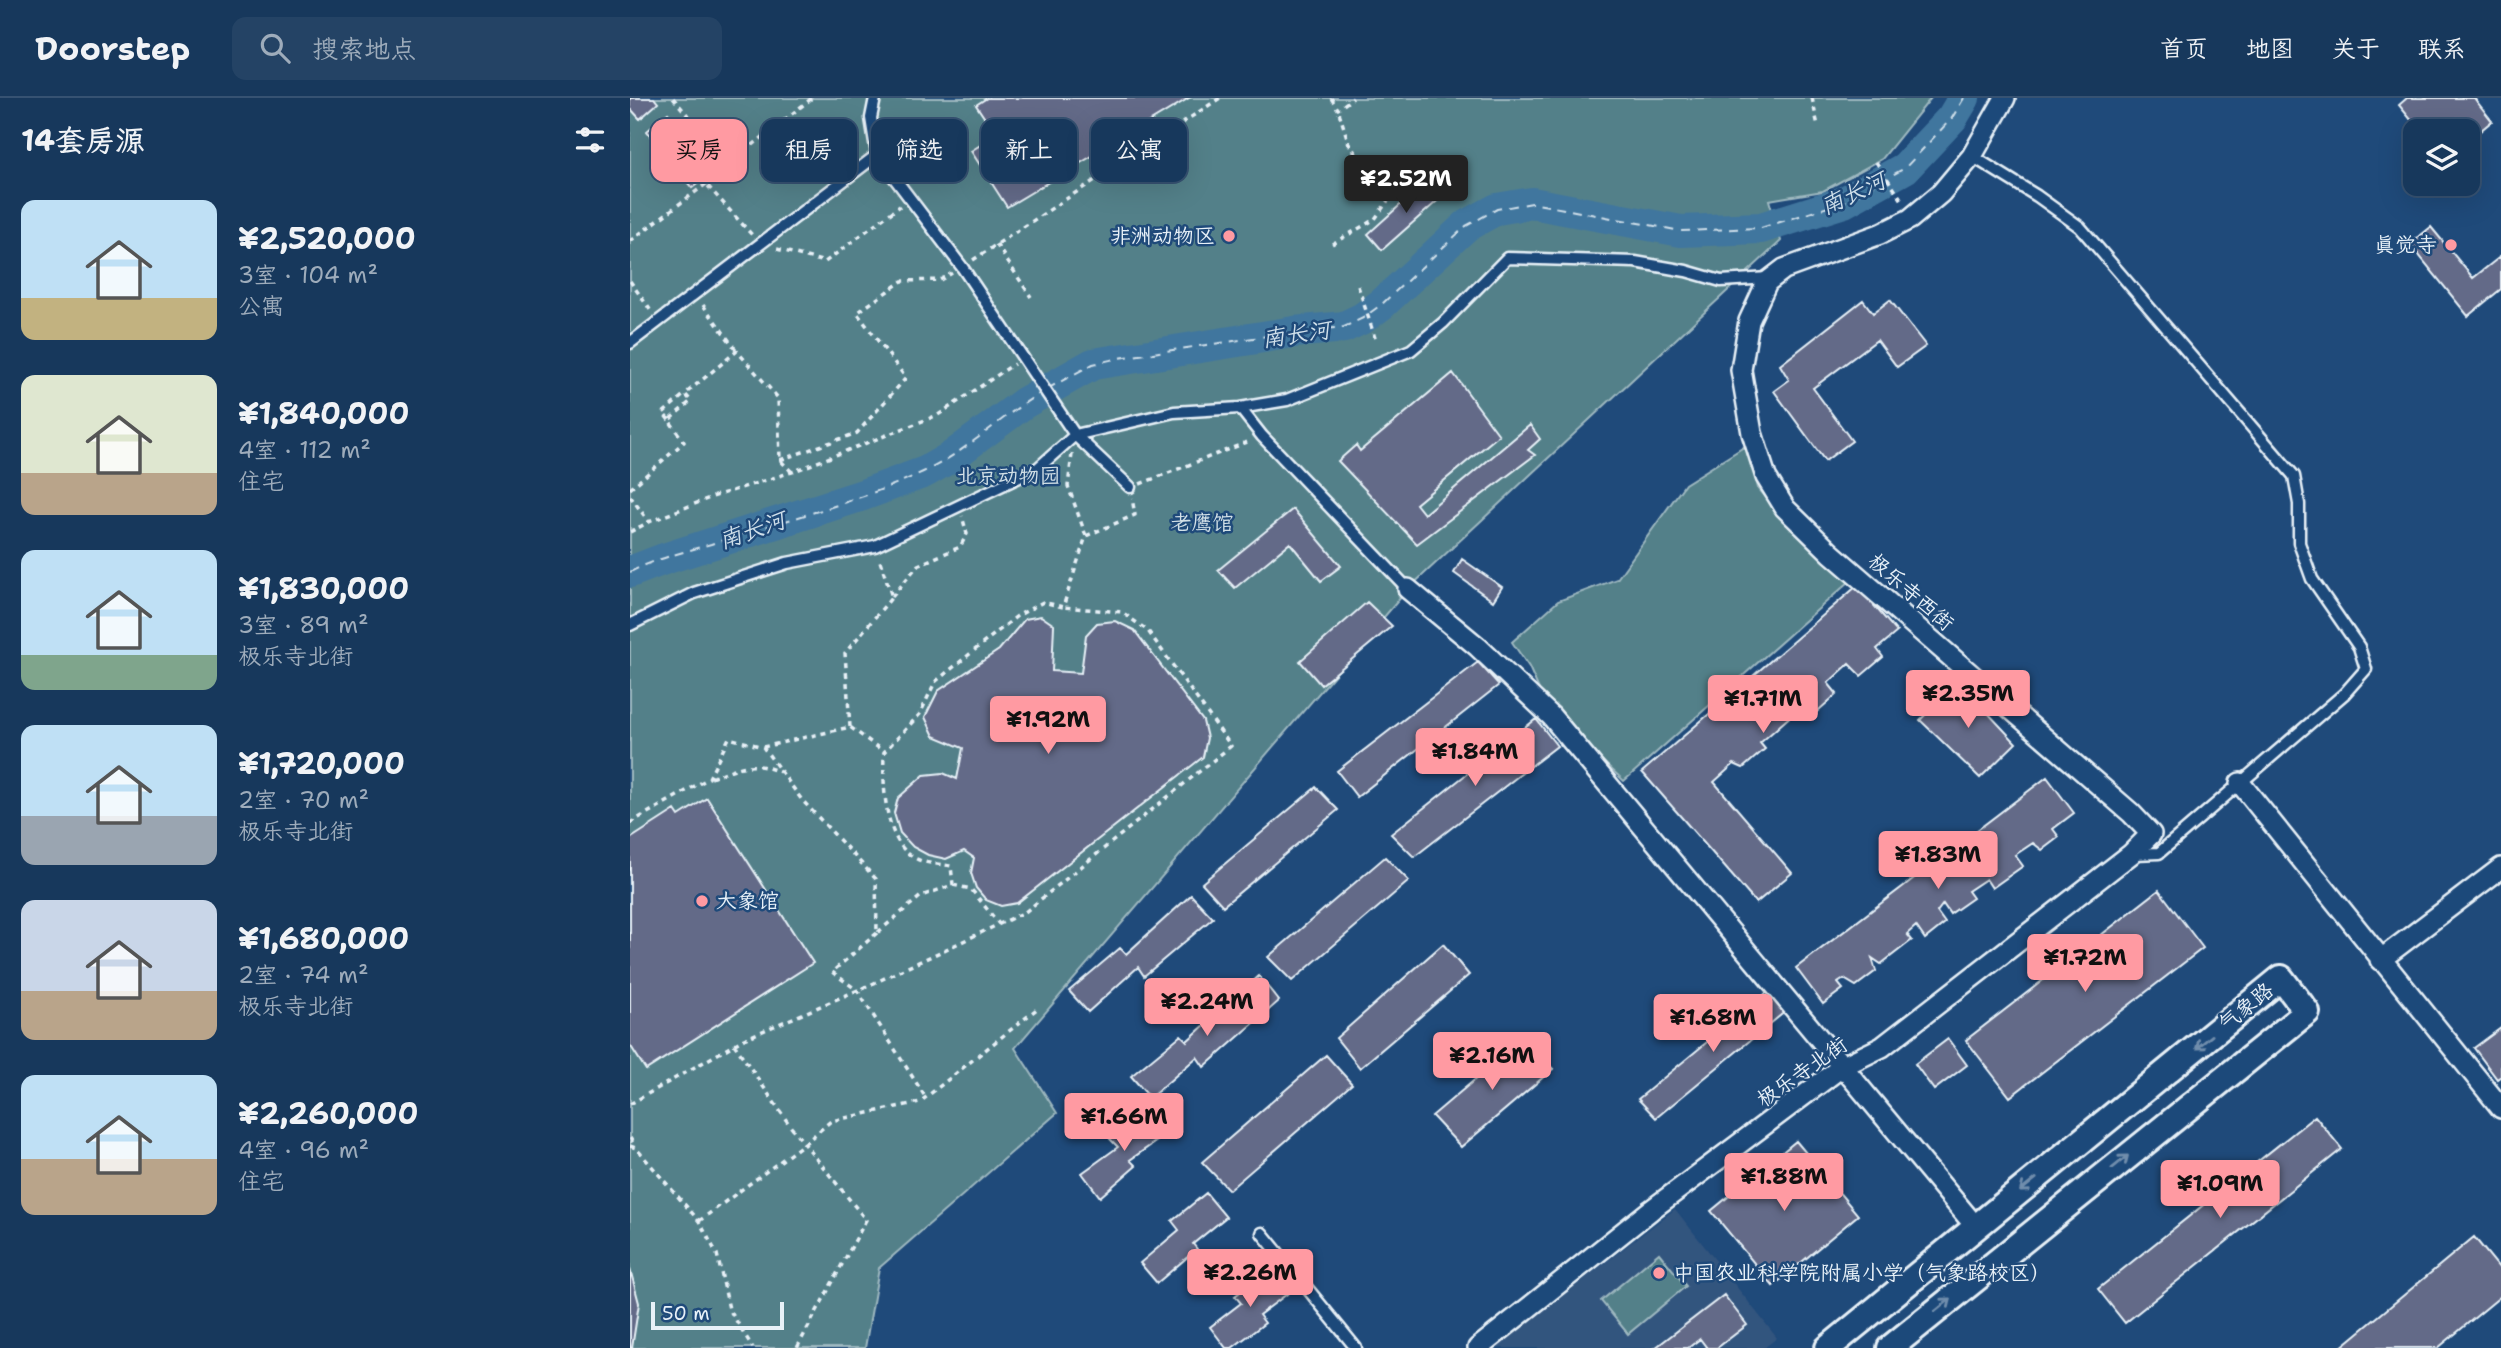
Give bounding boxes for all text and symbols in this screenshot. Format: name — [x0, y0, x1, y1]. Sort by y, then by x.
search box — [232, 17, 722, 80]
text: Doorstep — [35, 26, 190, 71]
icon: search — [256, 29, 294, 67]
text: 搜索地点 — [312, 31, 416, 66]
text: 首页 — [2160, 33, 2208, 65]
text: 地图 — [2246, 33, 2294, 65]
text: 关于 — [2332, 33, 2380, 65]
text: 联系 — [2418, 33, 2466, 65]
chip: 买房 — [651, 119, 747, 182]
chip: 租房 — [761, 119, 857, 182]
chip: 筛选 — [871, 119, 967, 182]
chip: 新上 — [981, 119, 1077, 182]
chip: 公寓 — [1091, 119, 1187, 182]
map controls — [2403, 119, 2480, 196]
button: layers — [2403, 119, 2480, 196]
text: 14套房源 — [21, 120, 145, 161]
icon: filters — [571, 121, 609, 159]
pin: ¥2.52M — [1349, 156, 1463, 215]
text: ¥2.52M — [1360, 163, 1452, 193]
water label: 南长河 — [1815, 163, 1894, 221]
text: ¥2,520,000 — [238, 218, 416, 259]
place label: 非洲动物区 — [1110, 222, 1215, 250]
icon: home — [77, 228, 161, 312]
marker: 非洲动物区 — [1221, 228, 1237, 244]
place label: 真觉寺 — [2374, 231, 2437, 259]
marker: 真觉寺 — [2443, 237, 2459, 253]
text: 3室 · 104 m² — [238, 260, 378, 290]
text: 公寓 — [238, 291, 284, 321]
water label: 南长河 — [1260, 314, 1336, 354]
text: ¥1,840,000 — [238, 393, 409, 434]
icon: home — [77, 403, 161, 487]
text: 4室 · 112 m² — [238, 435, 371, 465]
park label: 北京动物园 — [956, 462, 1061, 490]
text: 住宅 — [238, 466, 284, 496]
water label: 南长河 — [714, 503, 793, 555]
park label: 老鹰馆 — [1171, 509, 1234, 537]
street label: 极乐寺西街 — [1862, 547, 1960, 637]
text: ¥1,830,000 — [238, 568, 409, 609]
icon: home — [77, 578, 161, 662]
text: 3室 · 89 m² — [238, 610, 369, 640]
text: 极乐寺北街 — [238, 641, 353, 671]
pin: ¥2.35M — [1911, 670, 2025, 730]
pin: ¥1.71M — [1706, 676, 1820, 735]
text: ¥2.35M — [1922, 678, 2014, 708]
text: ¥1.71M — [1724, 683, 1802, 713]
pin: ¥1.92M — [991, 696, 1105, 756]
text: ¥1.92M — [1006, 704, 1090, 734]
pin: ¥1.84M — [1418, 728, 1532, 788]
text: ¥1.84M — [1432, 736, 1518, 766]
text: ¥1,720,000 — [238, 743, 405, 784]
icon: home — [77, 753, 161, 837]
text: 2室 · 70 m² — [238, 785, 369, 815]
text: 极乐寺北街 — [238, 816, 353, 846]
pin: ¥1.83M — [1881, 832, 1995, 891]
text: ¥1.83M — [1895, 839, 1981, 869]
place label: 大象馆 — [716, 887, 779, 915]
marker: 大象馆 — [694, 893, 710, 909]
text: ¥1,680,000 — [238, 918, 409, 959]
icon: home — [77, 928, 161, 1012]
pin: ¥1.72M — [2028, 934, 2142, 994]
text: ¥1.72M — [2043, 942, 2127, 972]
text: 2室 · 74 m² — [238, 960, 369, 990]
street label: 气象路 — [2213, 976, 2279, 1038]
pin: ¥2.24M — [1150, 978, 1264, 1038]
text: ¥2.24M — [1160, 986, 1254, 1016]
text: 极乐寺北街 — [238, 991, 353, 1021]
pin: ¥1.68M — [1656, 995, 1770, 1054]
text: ¥1.68M — [1670, 1002, 1756, 1032]
street label: 极乐寺北街 — [1751, 1030, 1853, 1114]
pin: ¥2.16M — [1435, 1032, 1549, 1092]
one-way arrow — [2195, 1034, 2213, 1049]
text: ¥2.16M — [1449, 1040, 1535, 1070]
text: ¥2,260,000 — [238, 1093, 418, 1134]
pin: ¥1.66M — [1067, 1094, 1181, 1153]
text: ¥1.66M — [1080, 1101, 1168, 1131]
icon: home — [77, 1103, 161, 1187]
text: 4室 · 96 m² — [238, 1135, 369, 1165]
pin: ¥1.88M — [1727, 1154, 1841, 1213]
one-way arrow — [2110, 1154, 2128, 1170]
pin: ¥1.09M — [2163, 1160, 2277, 1220]
text: ¥1.88M — [1740, 1161, 1828, 1191]
text: 住宅 — [238, 1166, 284, 1196]
text: ¥1.09M — [2177, 1168, 2263, 1198]
one-way arrow — [2019, 1178, 2037, 1193]
pin: ¥2.26M — [1193, 1250, 1307, 1309]
text: ¥2.26M — [1203, 1257, 1297, 1287]
place label: 中国农业科学院附属小学（气象路校区） — [1673, 1259, 2051, 1287]
marker: 中国农业科学院附属小学（气象路校区） — [1651, 1265, 1667, 1281]
one-way arrow — [1933, 1297, 1951, 1313]
scale bar — [651, 1299, 784, 1331]
text: 50 m — [662, 1301, 710, 1326]

